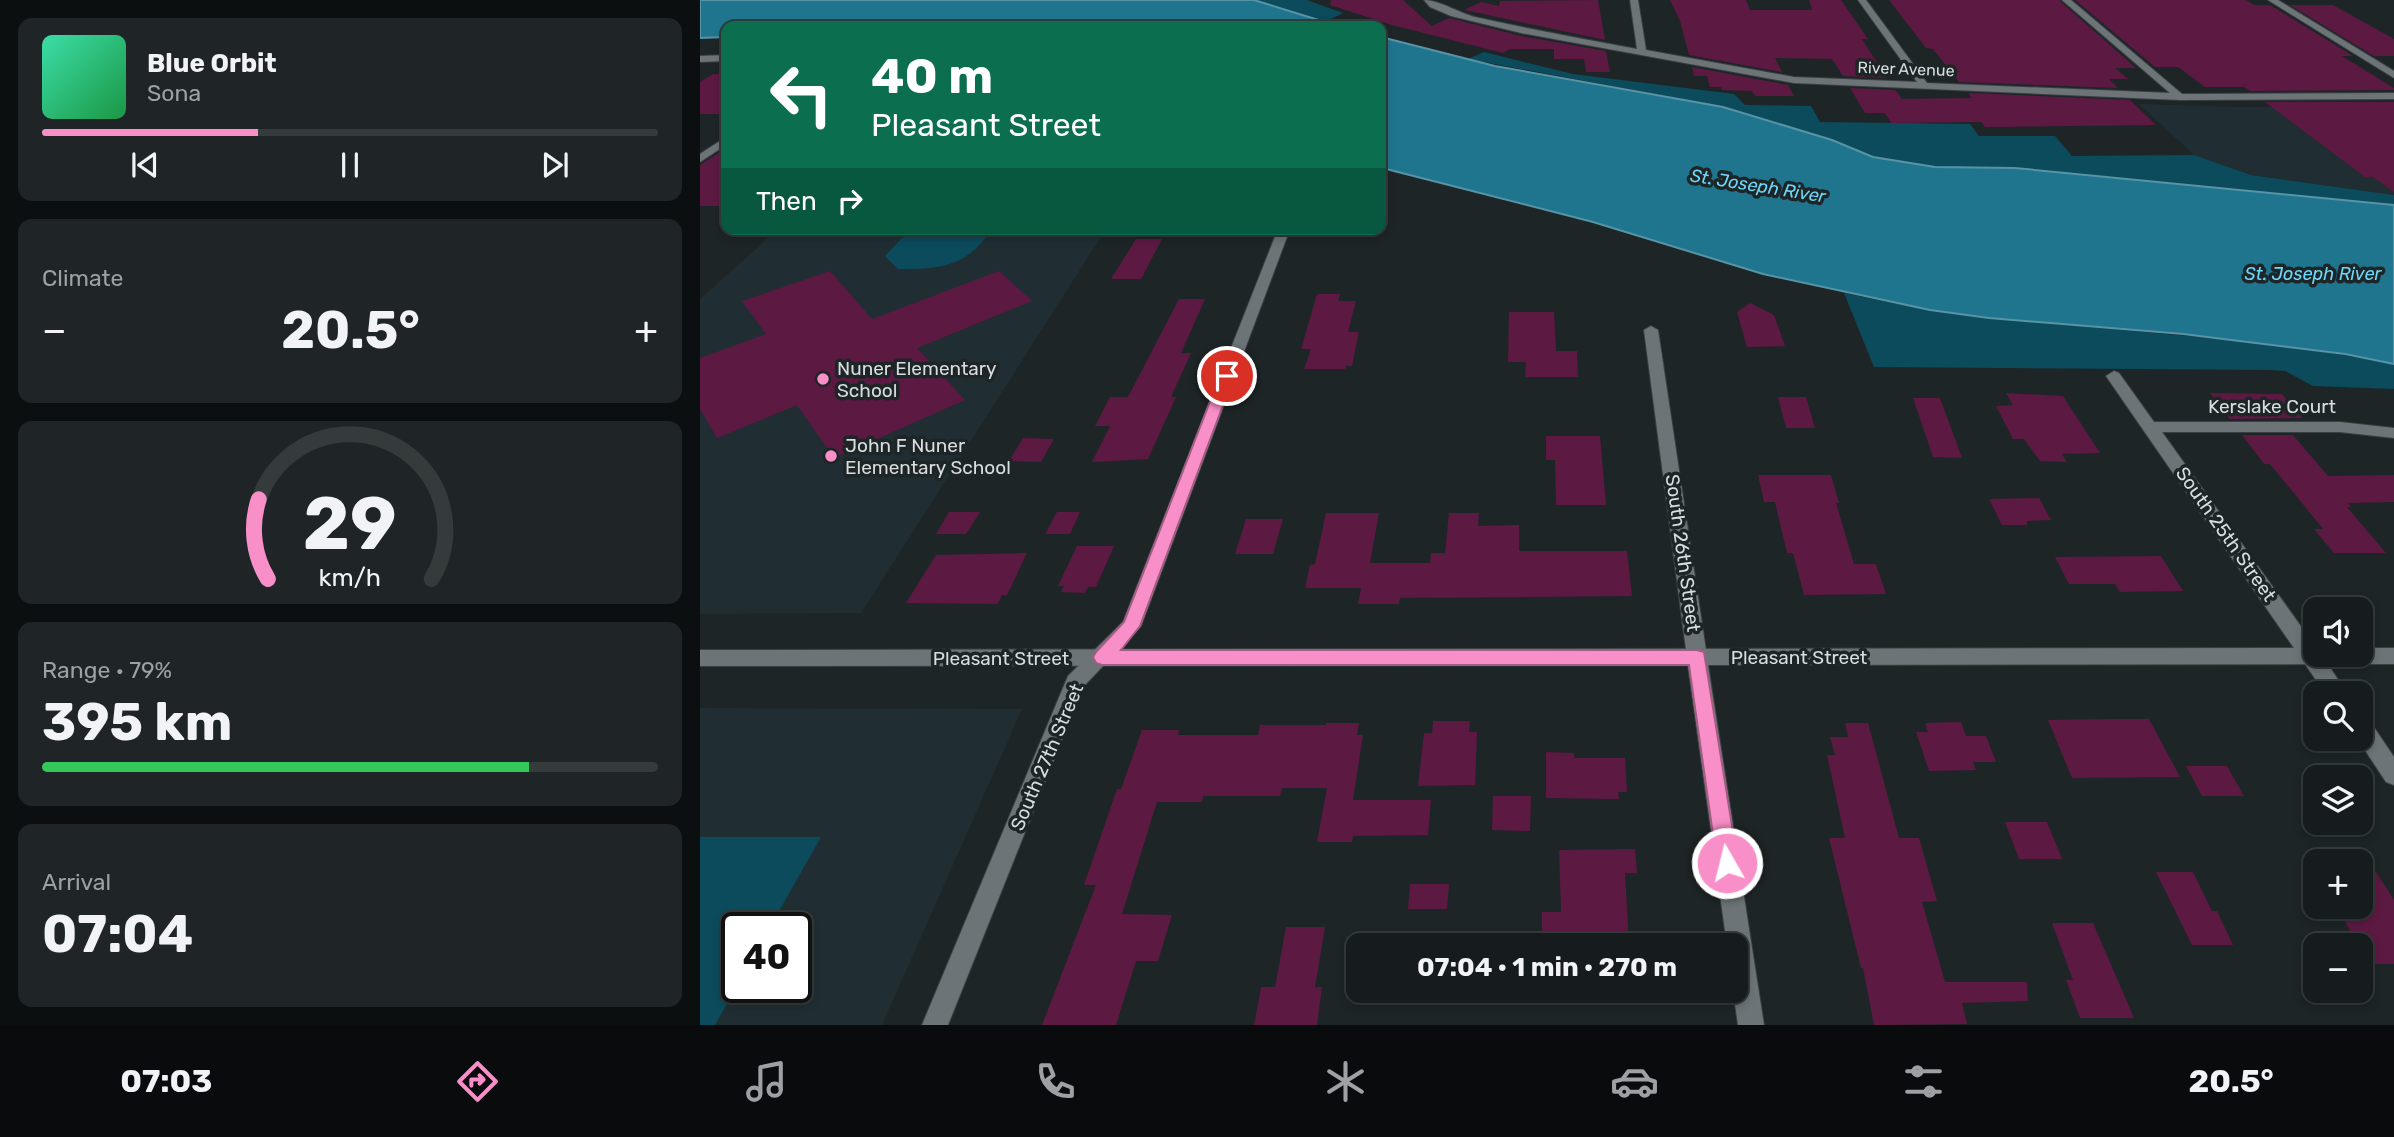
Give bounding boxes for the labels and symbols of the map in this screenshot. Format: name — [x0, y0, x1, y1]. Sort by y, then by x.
street label: River Avenue — [1857, 58, 1955, 80]
water label: St. Joseph River — [1689, 164, 1828, 208]
water label: St. Joseph River — [2245, 263, 2382, 285]
pin — [1197, 346, 1257, 406]
place label: Nuner Elementary School — [837, 357, 997, 402]
marker: Nuner Elementary School — [815, 371, 831, 387]
street label: Kerslake Court — [2208, 395, 2336, 418]
place label: John F Nuner Elementary School — [845, 434, 1011, 479]
marker: John F Nuner Elementary School — [823, 448, 839, 464]
street label: South 25th Street — [2171, 462, 2281, 606]
street label: South 26th Street — [1661, 473, 1706, 634]
street label: Pleasant Street — [1731, 646, 1868, 669]
street label: Pleasant Street — [933, 647, 1070, 670]
street label: South 27th Street — [1006, 680, 1089, 834]
position arrow — [1690, 826, 1764, 900]
speed limit sign: 40 — [721, 912, 812, 1003]

